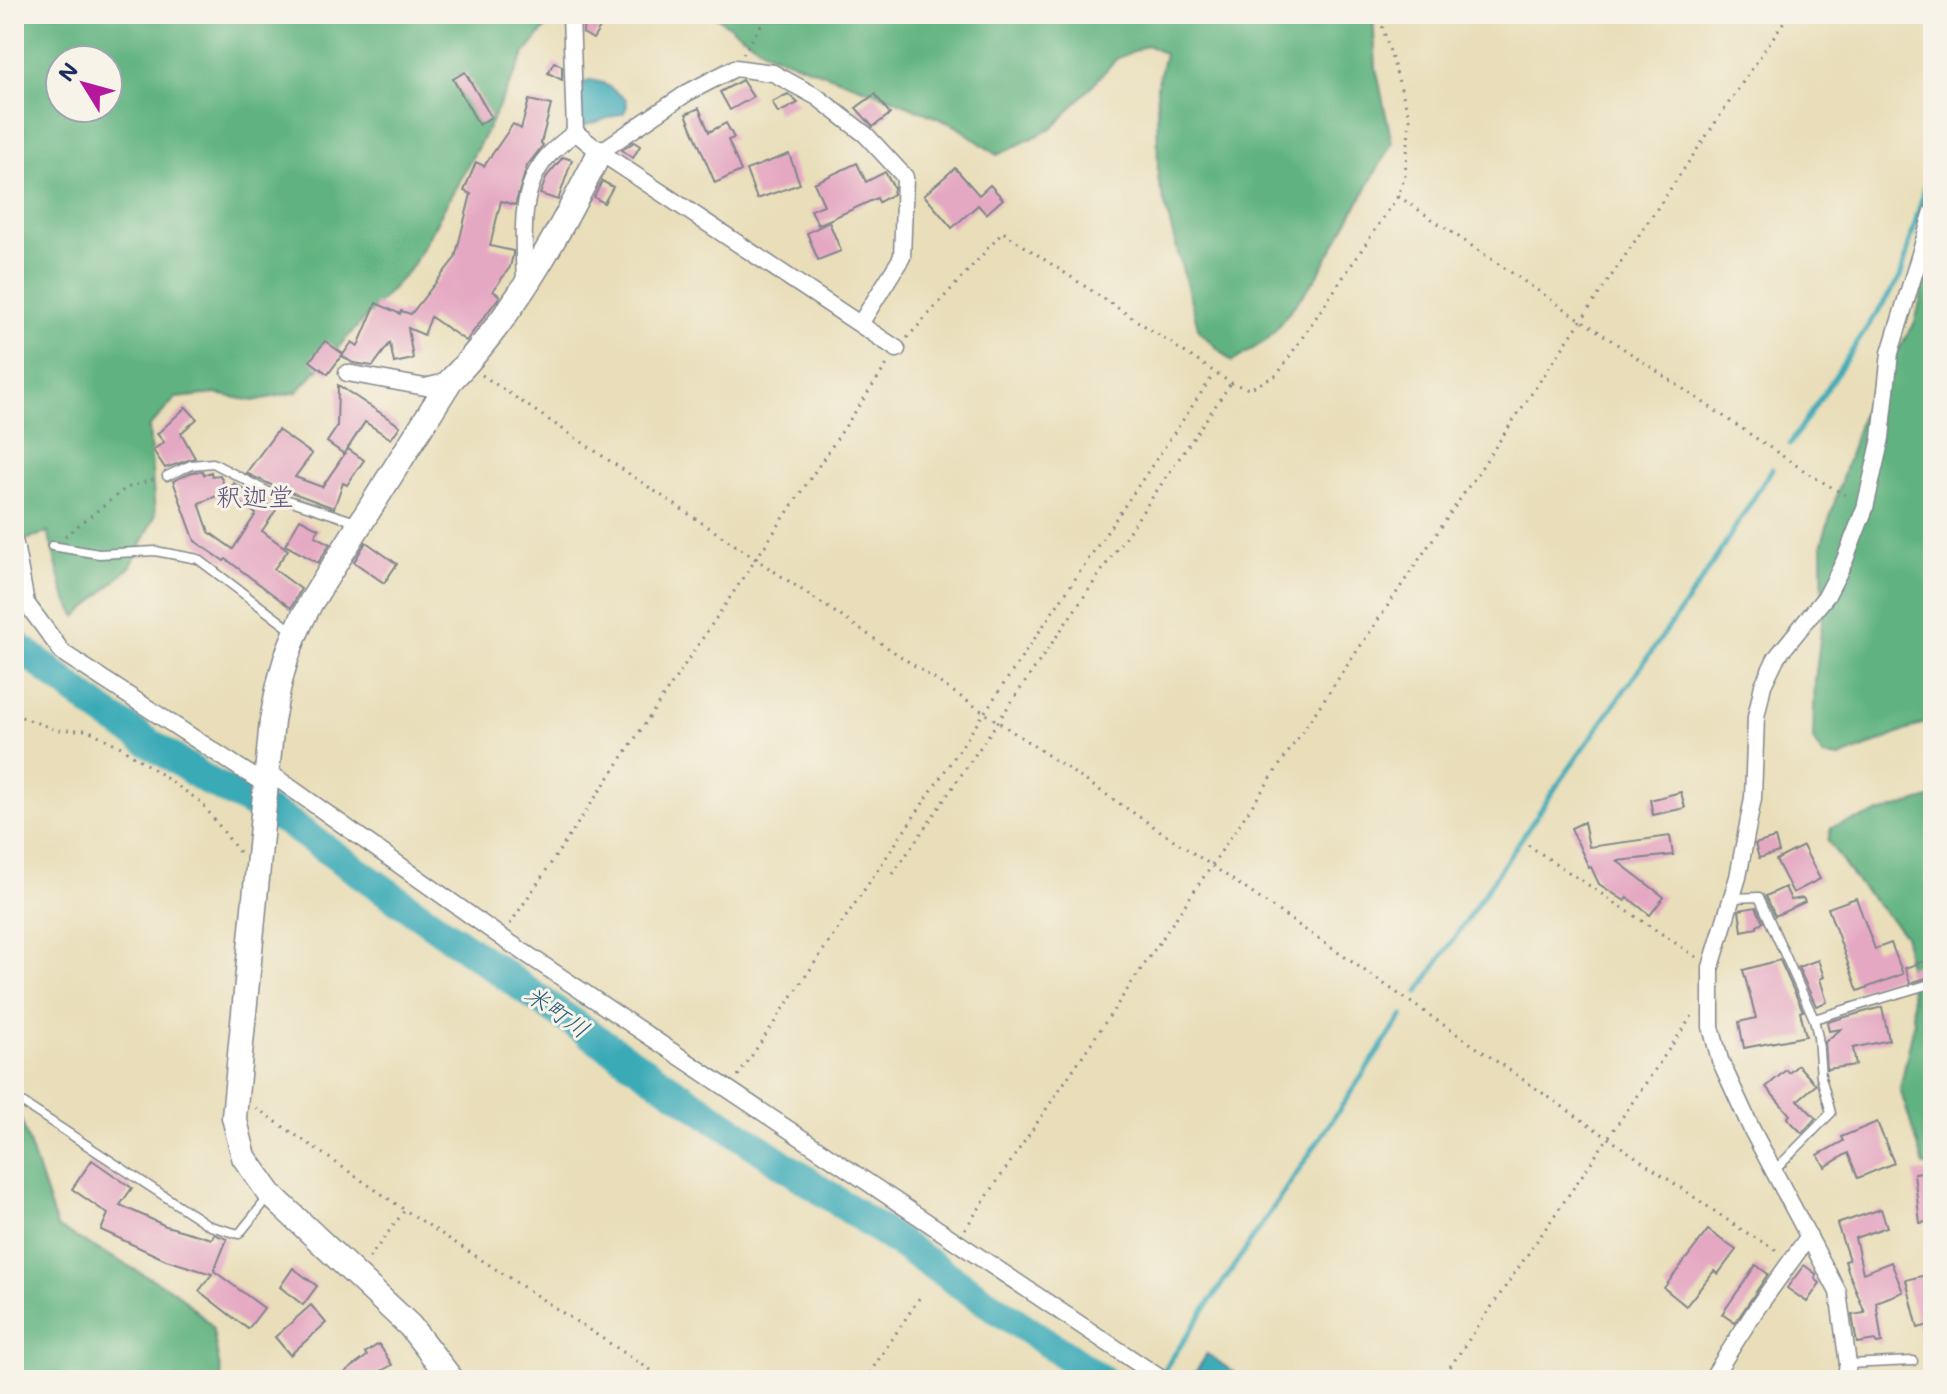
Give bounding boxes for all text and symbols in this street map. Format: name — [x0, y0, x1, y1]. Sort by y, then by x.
north arrow — [44, 44, 124, 124]
text: N — [51, 56, 84, 87]
district label: 釈迦堂 — [216, 479, 294, 513]
water label: 米町川 — [519, 977, 596, 1044]

